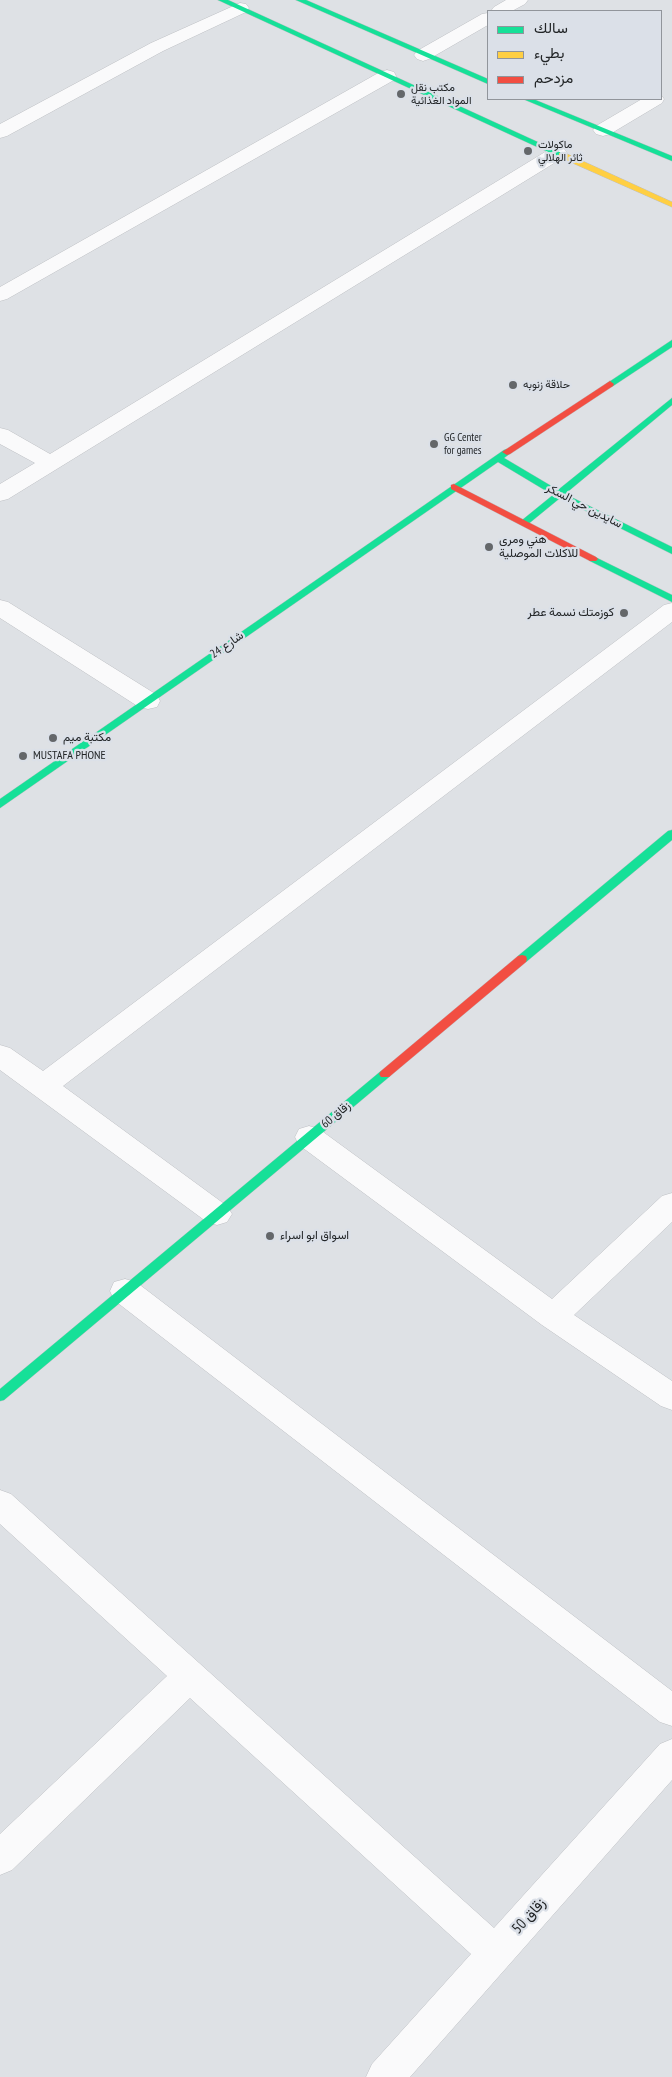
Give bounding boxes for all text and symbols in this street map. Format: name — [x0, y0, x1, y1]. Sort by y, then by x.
legend — [487, 10, 662, 100]
text: سالك — [534, 18, 568, 37]
text: بطيء — [534, 43, 564, 62]
text: مزدحم — [534, 68, 573, 87]
place label: مكتب نقل المواد الغذائية — [411, 81, 472, 107]
marker: مكتب نقل المواد الغذائية — [395, 88, 407, 100]
place label: ماكولات ثائر الهلالي — [538, 138, 583, 164]
marker: ماكولات ثائر الهلالي — [522, 145, 534, 157]
place label: حلاقة زنوبه — [523, 378, 570, 392]
marker: حلاقة زنوبه — [507, 379, 519, 391]
place label: GG Center for games — [444, 431, 482, 457]
marker: GG Center for games — [428, 438, 440, 450]
street label: سايدين حي السكر — [543, 481, 625, 531]
place label: هني ومري للاكلات الموصلية — [499, 533, 578, 561]
marker: هني ومري للاكلات الموصلية — [483, 541, 495, 553]
place label: كوزمتك نسمة عطر — [528, 606, 614, 620]
marker: كوزمتك نسمة عطر — [618, 607, 630, 619]
street label: شارع 24 — [208, 628, 246, 662]
place label: مكتبة ميم — [63, 731, 111, 745]
marker: مكتبة ميم — [47, 732, 59, 744]
place label: MUSTAFA PHONE — [33, 749, 106, 763]
marker: MUSTAFA PHONE — [17, 750, 29, 762]
street label: زقاق 60 — [319, 1099, 353, 1131]
place label: اسواق ابو اسراء — [280, 1229, 349, 1243]
marker: اسواق ابو اسراء — [264, 1230, 276, 1242]
street label: زقاق 50 — [508, 1894, 550, 1938]

